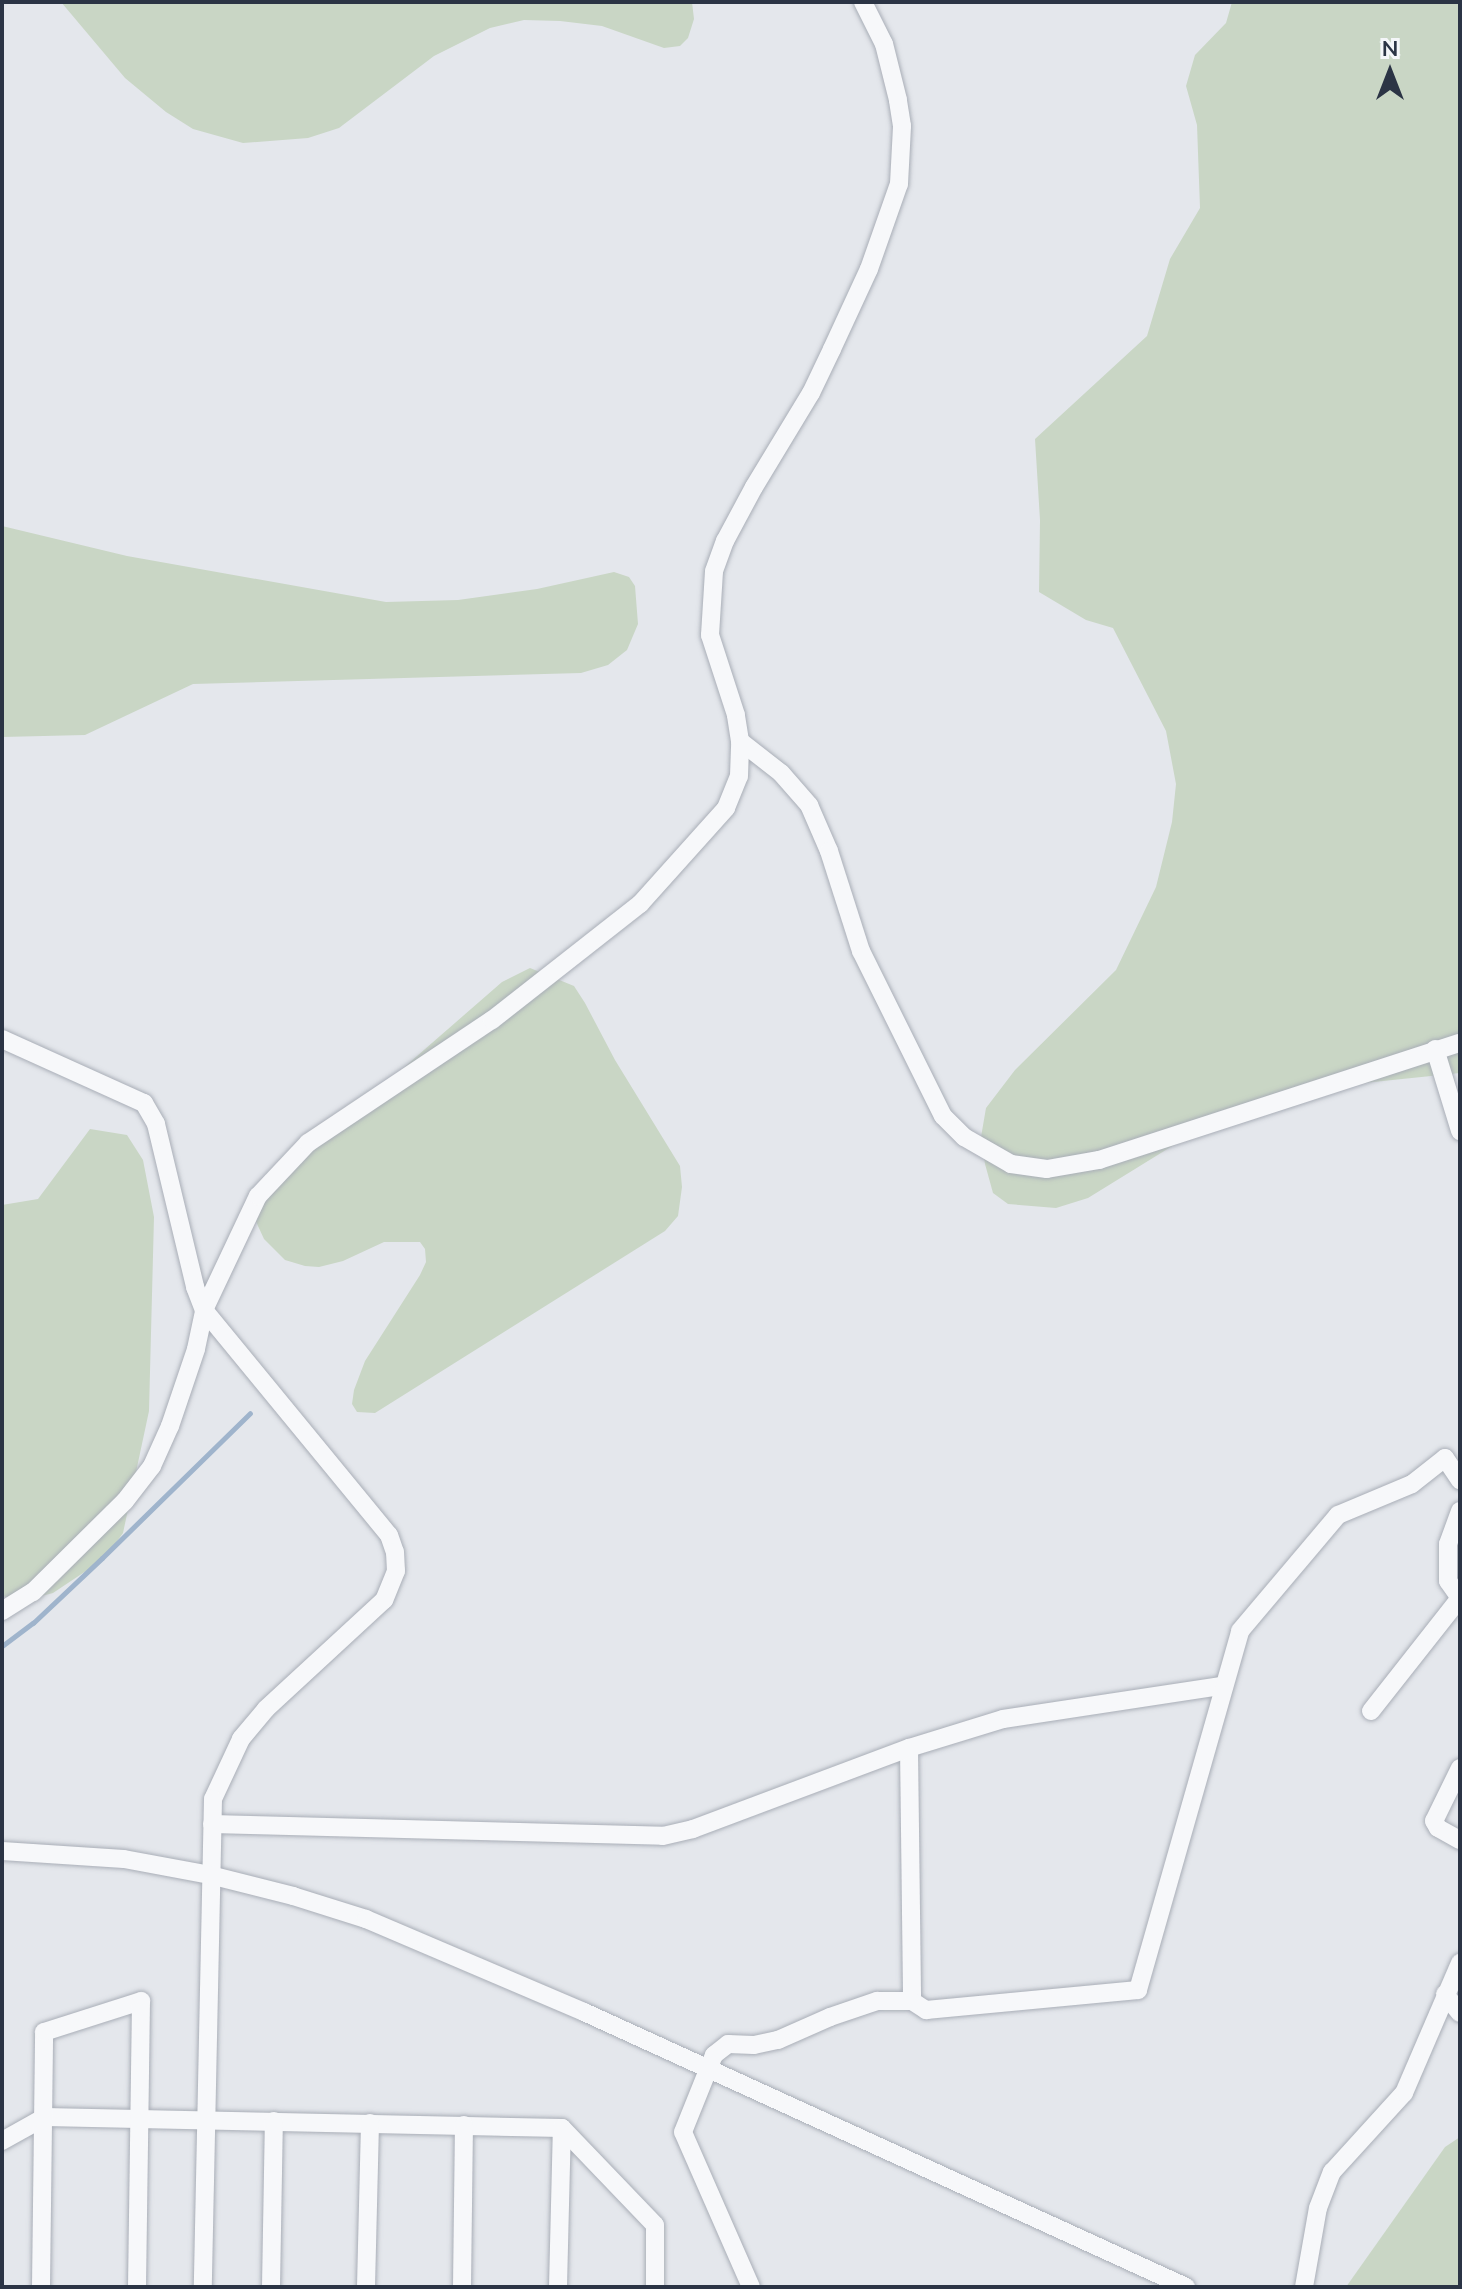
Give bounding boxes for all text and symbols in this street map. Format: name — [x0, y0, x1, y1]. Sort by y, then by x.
north arrow — [1350, 32, 1430, 112]
text: N — [1382, 34, 1398, 62]

